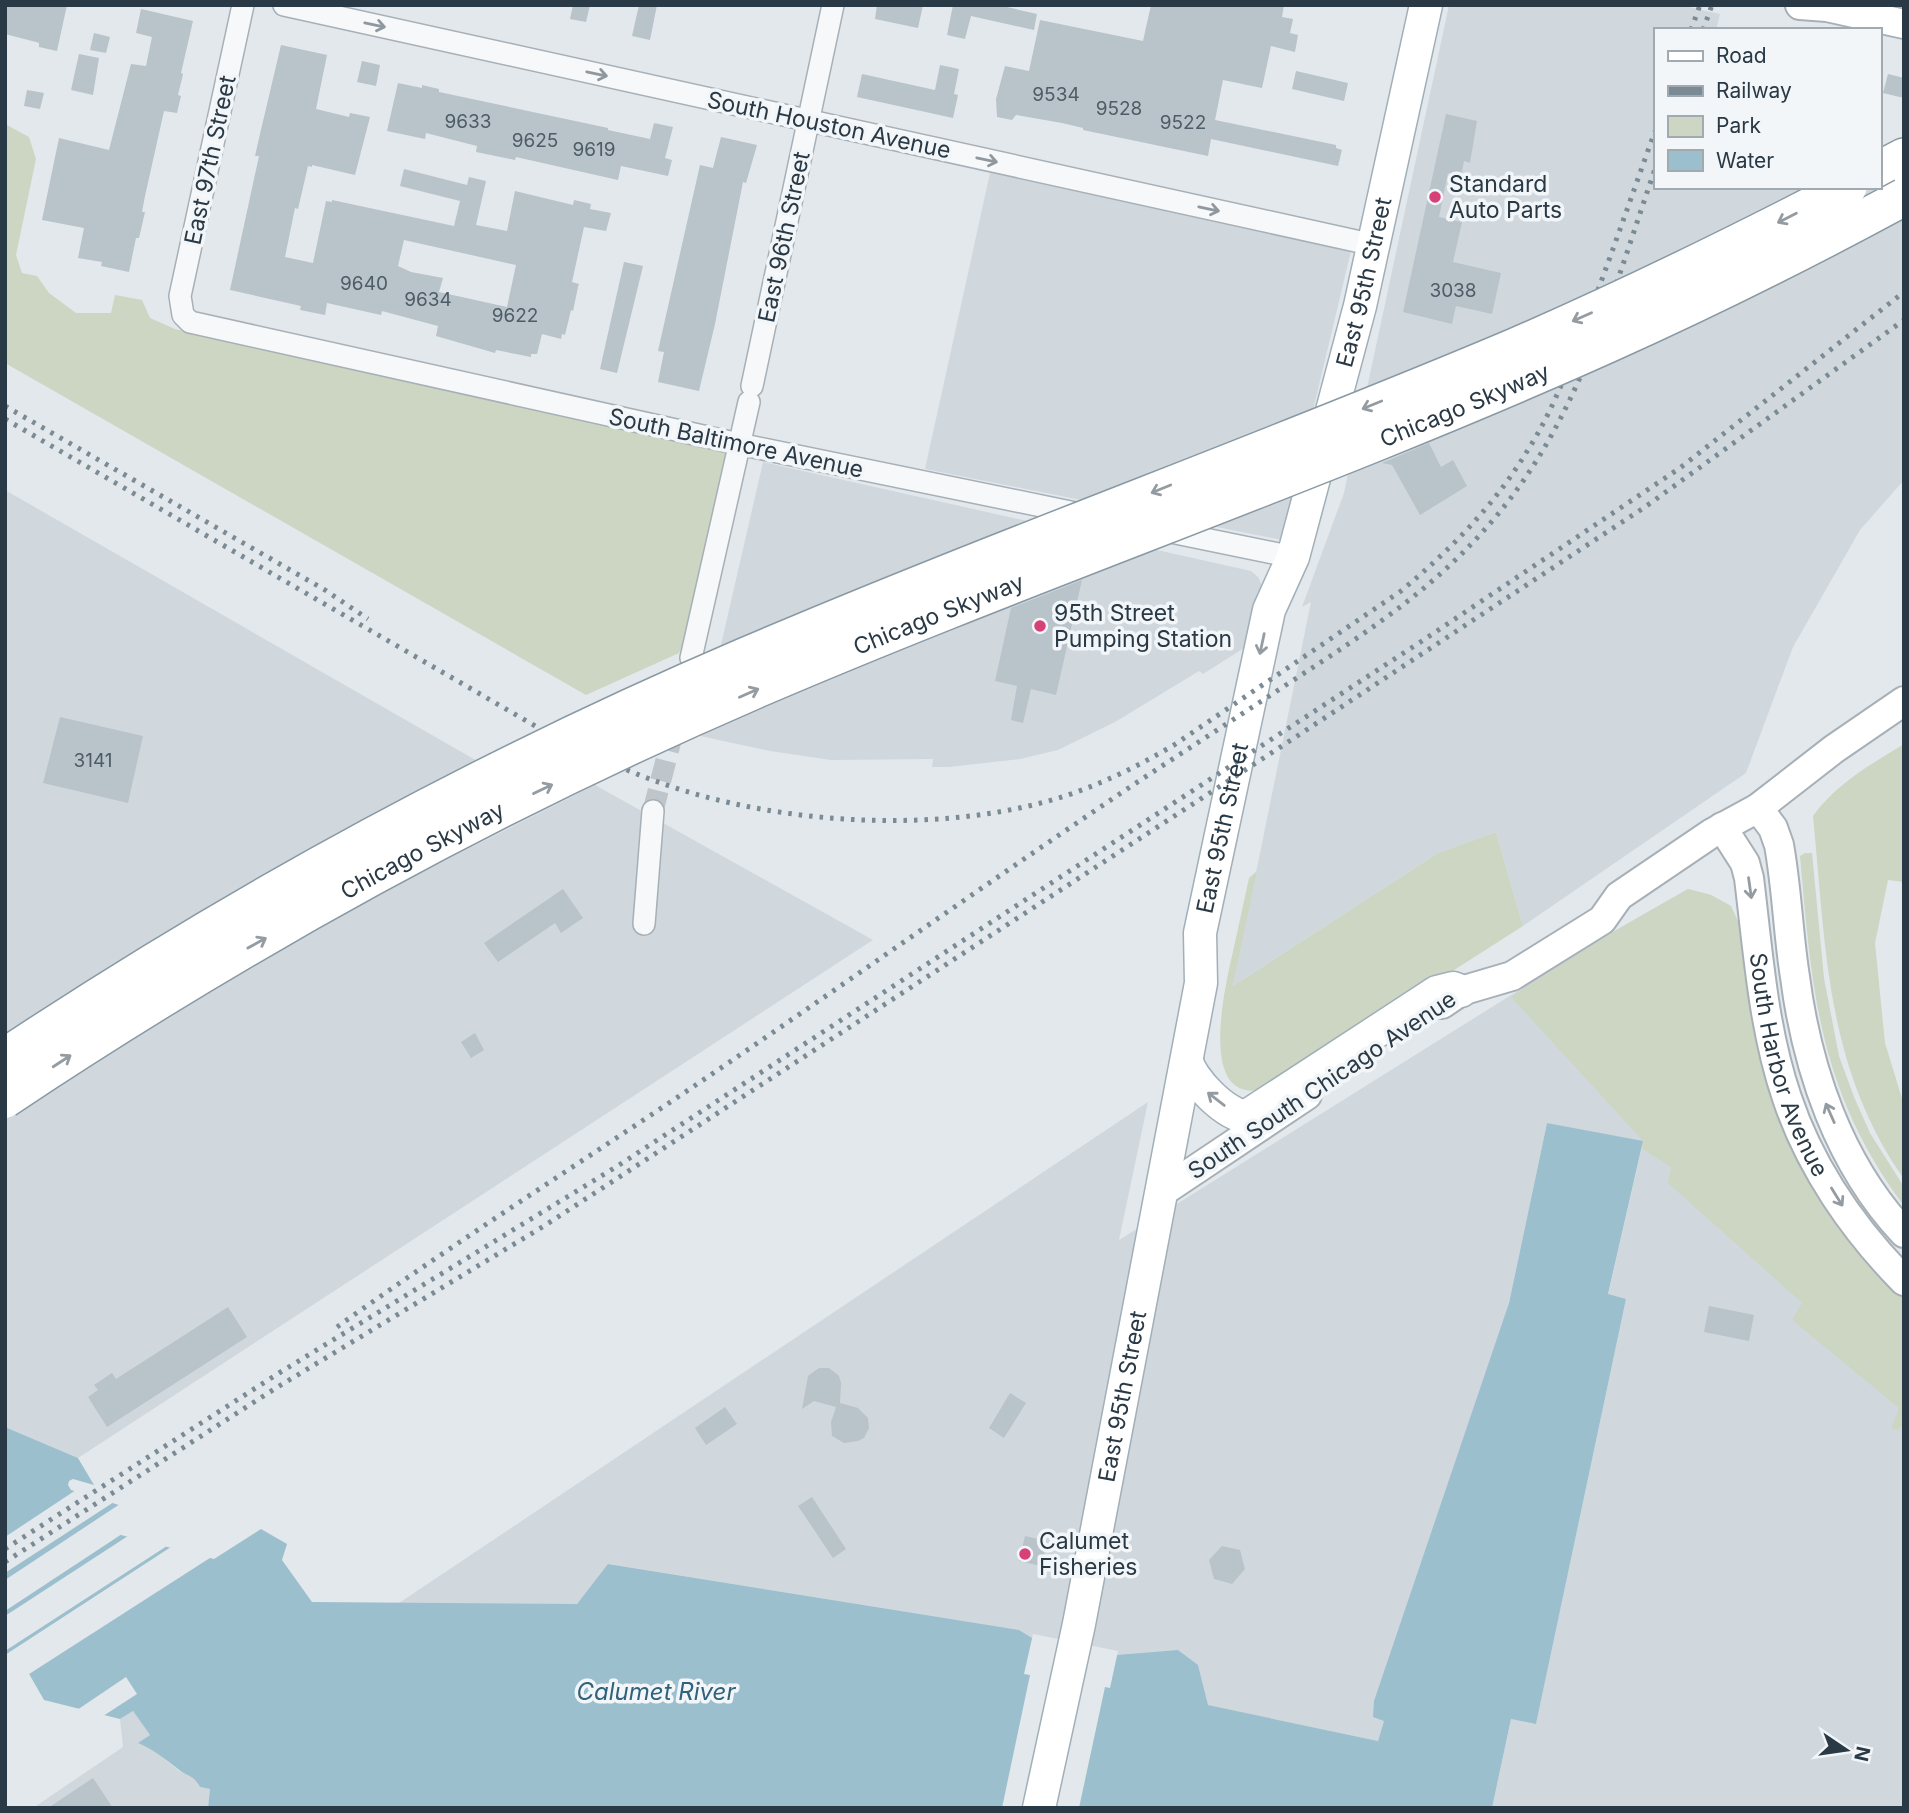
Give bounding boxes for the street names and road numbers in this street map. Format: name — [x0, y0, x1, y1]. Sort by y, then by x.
street label: East 97th Street — [178, 72, 242, 247]
street label: South Houston Avenue — [705, 85, 953, 165]
street label: East 96th Street — [752, 149, 816, 325]
street label: East 95th Street — [1330, 194, 1398, 370]
street label: Chicago Skyway — [1376, 357, 1554, 453]
street label: South Baltimore Avenue — [606, 402, 866, 484]
street label: Chicago Skyway — [849, 568, 1028, 661]
street label: East 95th Street — [1191, 740, 1254, 916]
street label: Chicago Skyway — [336, 796, 509, 905]
street label: South Harbor Avenue — [1744, 951, 1834, 1182]
street label: South South Chicago Avenue — [1183, 985, 1461, 1185]
street label: East 95th Street — [1092, 1308, 1152, 1484]

